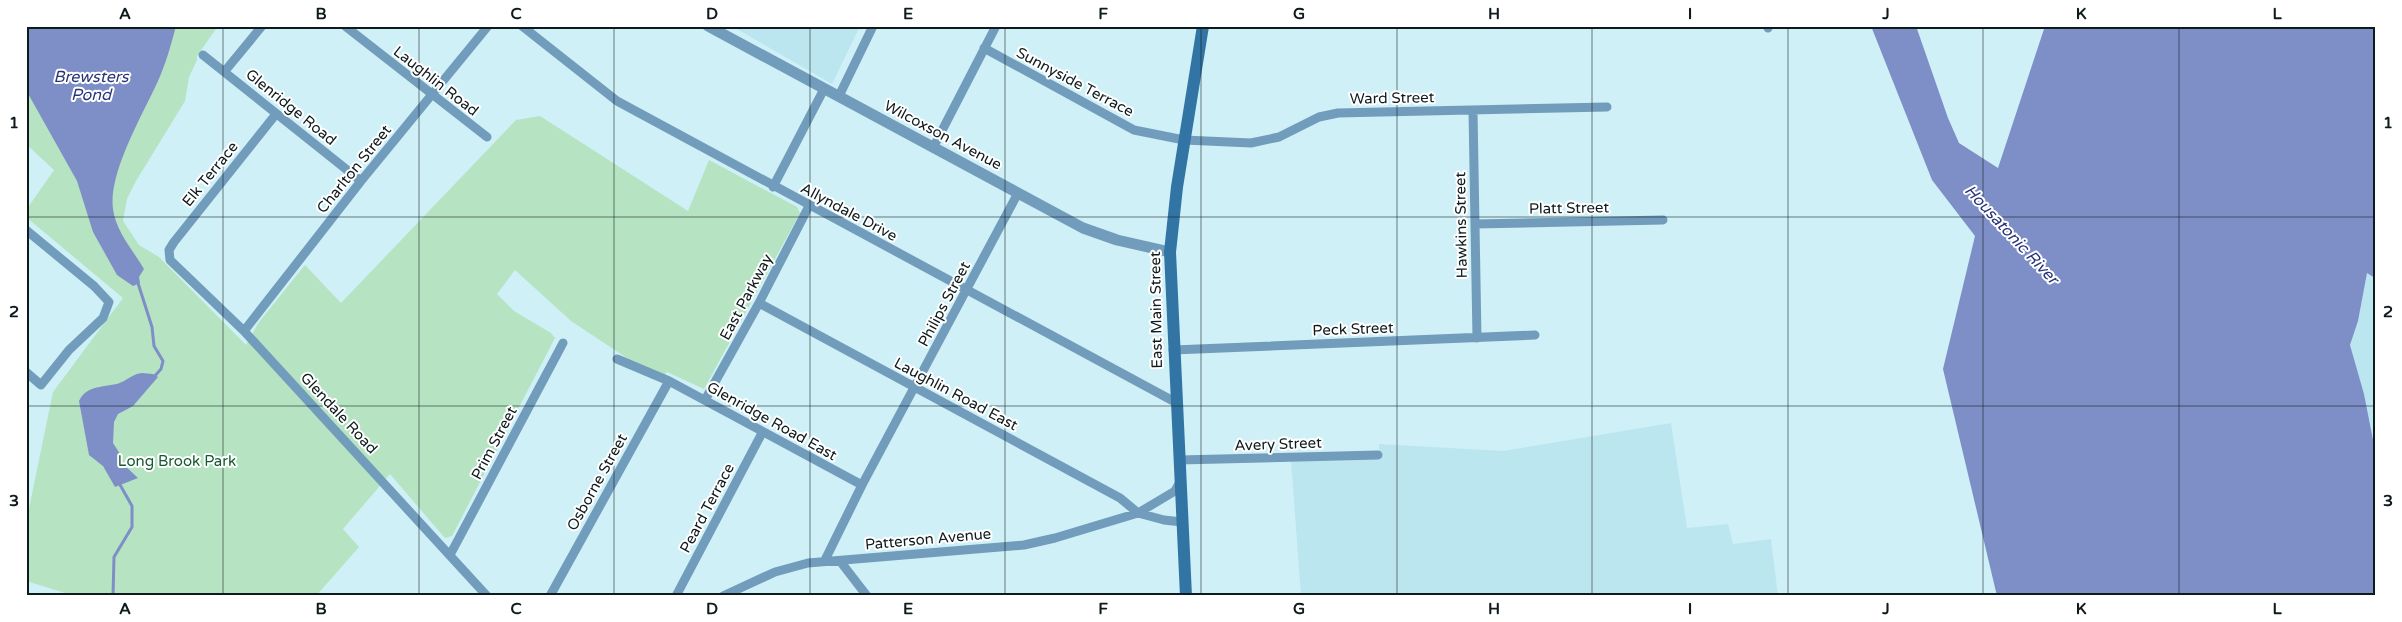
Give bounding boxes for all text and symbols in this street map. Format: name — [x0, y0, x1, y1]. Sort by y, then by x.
text: A — [119, 4, 131, 24]
text: B — [315, 4, 327, 24]
text: C — [510, 4, 522, 24]
text: D — [706, 4, 718, 24]
text: E — [903, 4, 913, 24]
text: F — [1098, 4, 1108, 24]
text: G — [1293, 4, 1305, 24]
text: H — [1488, 4, 1500, 24]
text: I — [1688, 4, 1692, 24]
text: J — [1881, 4, 1890, 24]
text: K — [2076, 4, 2087, 24]
text: L — [2272, 4, 2282, 24]
street label: Laughlin Road — [390, 42, 482, 120]
street label: Sunnyside Terrace — [1013, 43, 1137, 121]
street label: Glenridge Road — [242, 65, 340, 149]
water label: Brewsters Pond — [54, 67, 130, 105]
street label: Ward Street — [1349, 88, 1435, 108]
street label: Wilcoxson Avenue — [881, 96, 1005, 174]
text: 1 — [9, 113, 19, 133]
text: 1 — [2383, 113, 2393, 133]
street label: Charlton Street — [313, 121, 395, 217]
street label: Elk Terrace — [178, 138, 242, 210]
street label: Hawkins Street — [1451, 171, 1471, 278]
street label: Allyndale Drive — [798, 179, 900, 245]
water label: Housatonic River — [1960, 181, 2064, 290]
street label: Platt Street — [1529, 198, 1610, 218]
street label: East Parkway — [716, 251, 776, 343]
street label: East Main Street — [1146, 251, 1166, 369]
street label: Philips Street — [914, 258, 974, 350]
text: 2 — [9, 302, 19, 322]
text: 2 — [2383, 302, 2393, 322]
street label: Peck Street — [1312, 319, 1394, 339]
street label: Laughlin Road East — [891, 354, 1021, 434]
street label: Glendale Road — [297, 369, 381, 457]
street label: Glenridge Road East — [704, 378, 840, 464]
street label: Prim Street — [467, 403, 521, 483]
street label: Osborne Street — [563, 430, 631, 534]
street label: Avery Street — [1234, 433, 1322, 455]
park label: Long Brook Park — [118, 452, 236, 470]
street label: Peard Terrace — [676, 460, 738, 556]
text: 3 — [9, 491, 19, 511]
text: 3 — [2383, 491, 2393, 511]
street label: Patterson Avenue — [864, 525, 992, 553]
text: A — [119, 599, 131, 619]
text: B — [315, 599, 327, 619]
text: C — [510, 599, 522, 619]
text: D — [706, 599, 718, 619]
text: E — [903, 599, 913, 619]
text: F — [1098, 599, 1108, 619]
text: G — [1293, 599, 1305, 619]
text: H — [1488, 599, 1500, 619]
text: I — [1688, 599, 1692, 619]
text: J — [1881, 599, 1890, 619]
text: K — [2076, 599, 2087, 619]
text: L — [2272, 599, 2282, 619]

